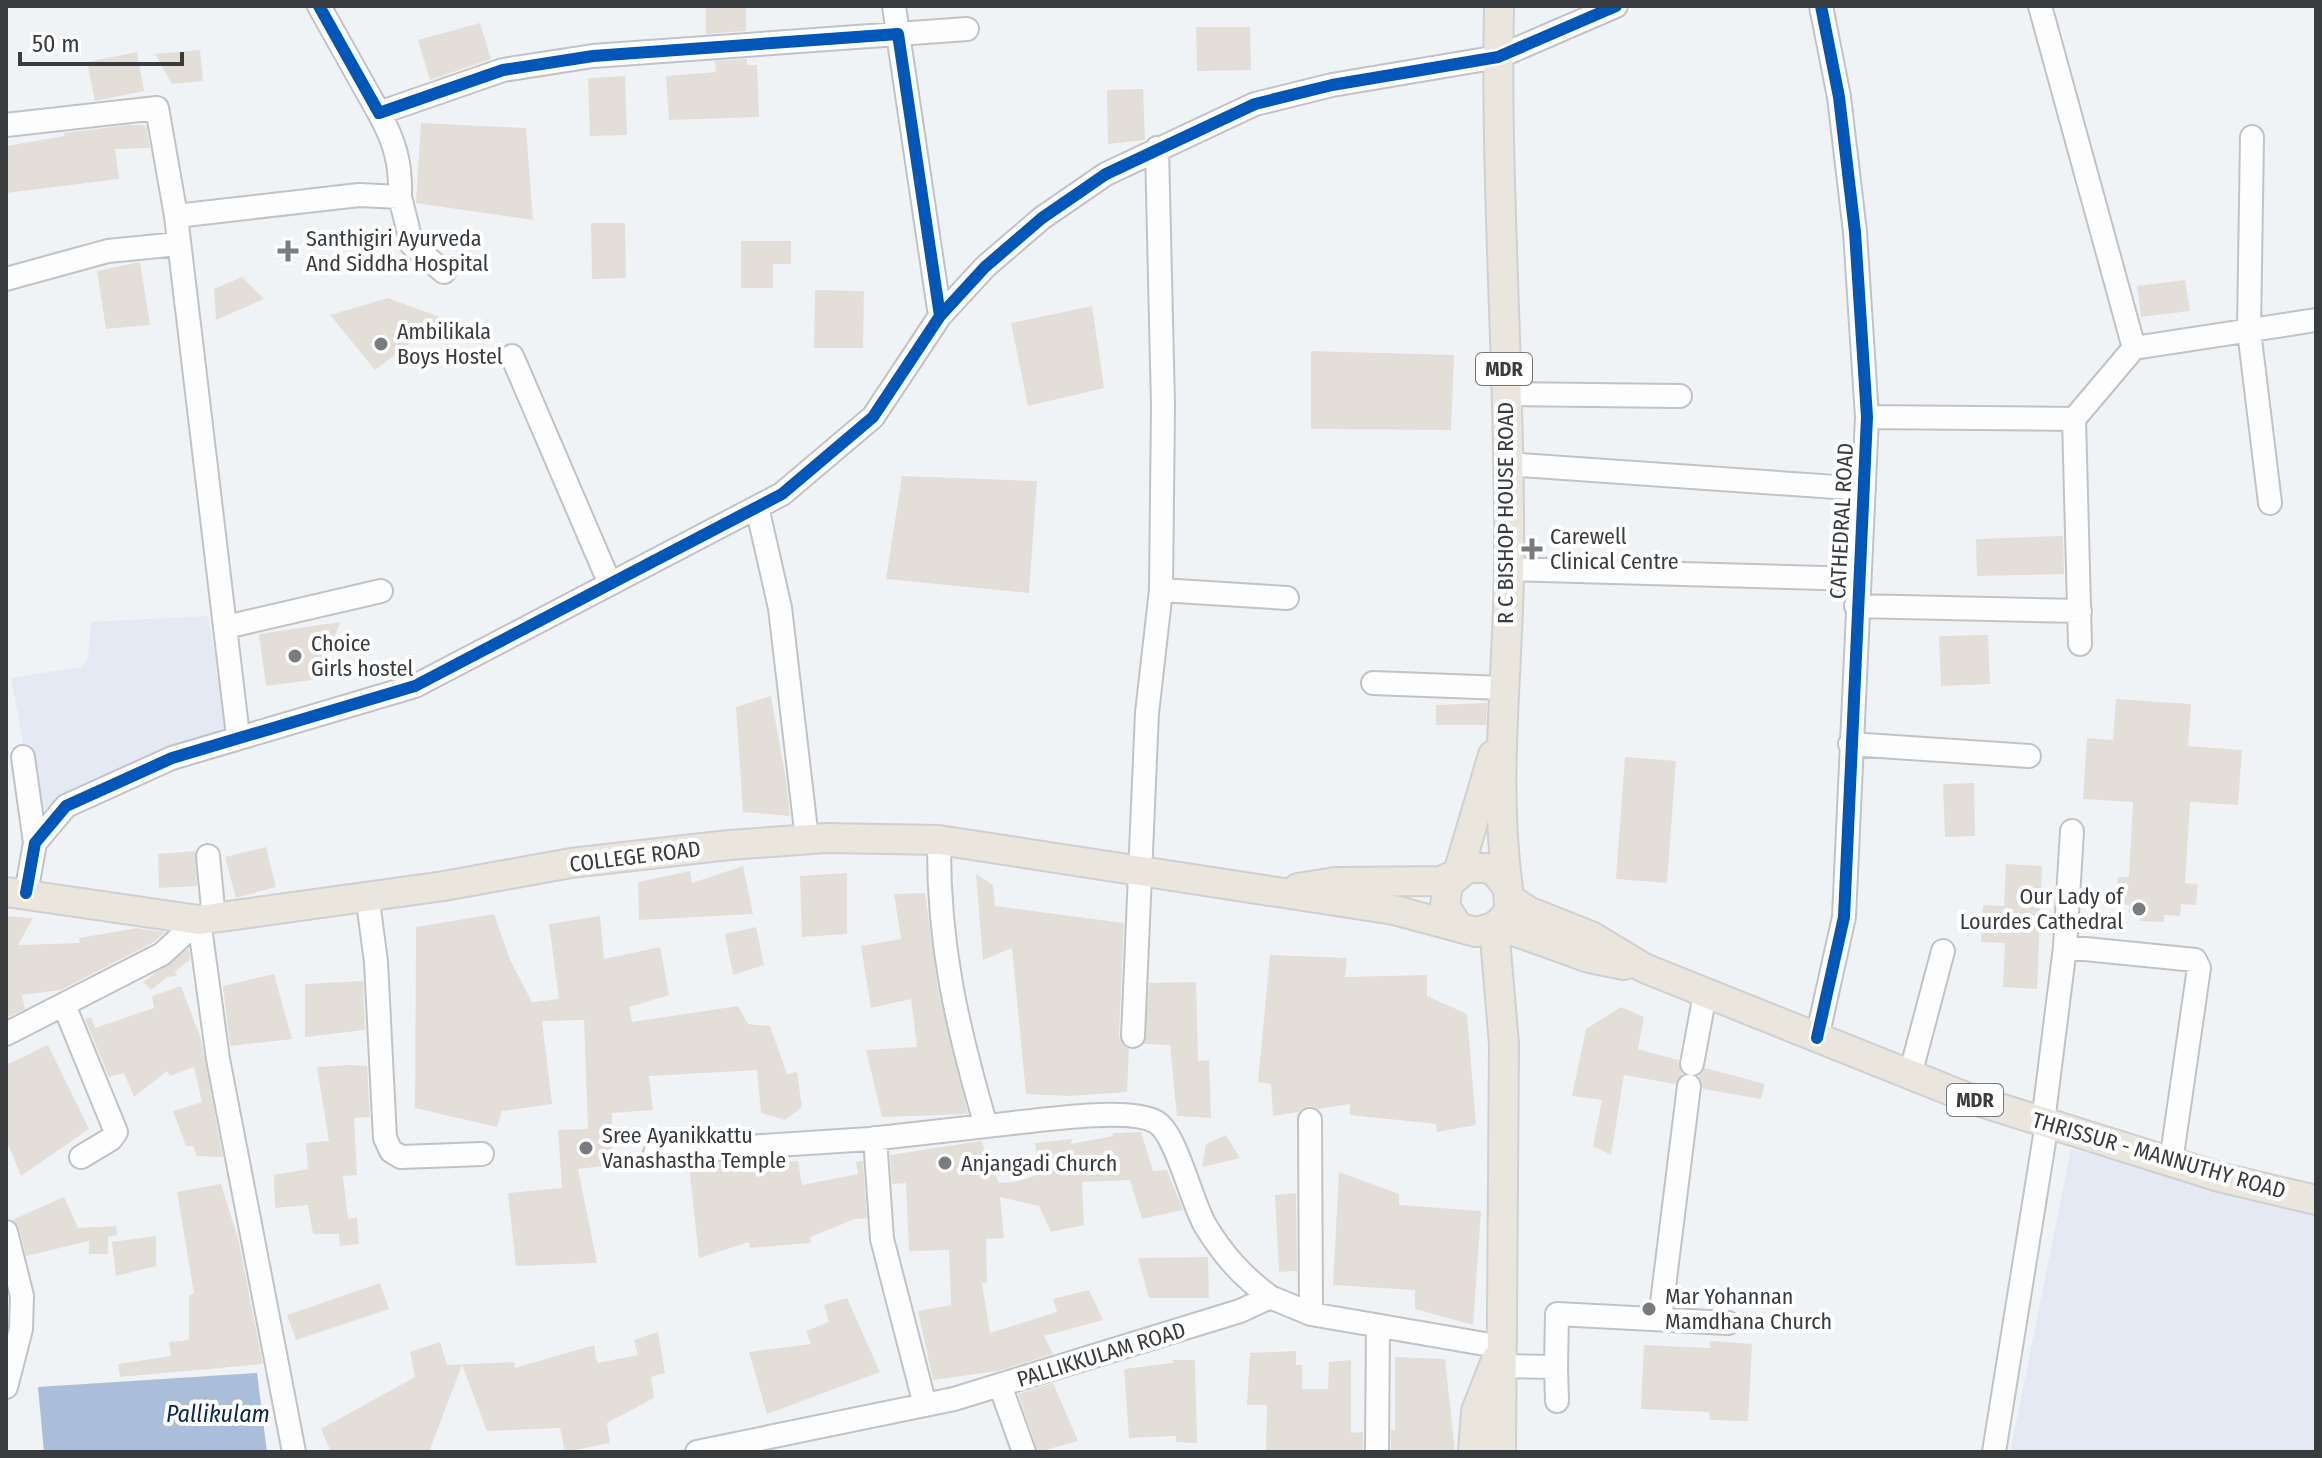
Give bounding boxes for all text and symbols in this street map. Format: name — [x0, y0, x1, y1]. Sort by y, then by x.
scale bar — [20, 16, 182, 66]
text: 50 m — [32, 30, 80, 58]
place label: Santhigiri Ayurveda And Siddha Hospital — [306, 225, 489, 277]
marker: Santhigiri Ayurveda And Siddha Hospital — [277, 240, 299, 262]
place label: Ambilikala Boys Hostel — [397, 318, 503, 370]
marker: Ambilikala Boys Hostel — [372, 335, 390, 353]
road number: MDR — [1476, 353, 1532, 385]
street label: R C BISHOP HOUSE ROAD — [1492, 402, 1519, 624]
street label: CATHEDRAL ROAD — [1824, 442, 1859, 600]
place label: Carewell Clinical Centre — [1550, 523, 1679, 575]
marker: Carewell Clinical Centre — [1521, 538, 1543, 560]
place label: Choice Girls hostel — [311, 630, 413, 682]
marker: Choice Girls hostel — [286, 647, 304, 665]
street label: COLLEGE ROAD — [568, 835, 702, 878]
place label: Our Lady of Lourdes Cathedral — [1960, 883, 2124, 935]
marker: Our Lady of Lourdes Cathedral — [2130, 900, 2148, 918]
road number: MDR — [1947, 1084, 2003, 1116]
street label: THRISSUR - MANNUTHY ROAD — [2029, 1106, 2289, 1205]
place label: Sree Ayanikkattu Vanashastha Temple — [602, 1122, 786, 1174]
marker: Sree Ayanikkattu Vanashastha Temple — [577, 1139, 595, 1157]
place label: Anjangadi Church — [961, 1150, 1117, 1177]
marker: Anjangadi Church — [936, 1154, 954, 1172]
place label: Mar Yohannan Mamdhana Church — [1665, 1283, 1832, 1335]
marker: Mar Yohannan Mamdhana Church — [1640, 1300, 1658, 1318]
street label: PALLIKKULAM ROAD — [1014, 1316, 1189, 1393]
water label: Pallikulam — [166, 1400, 270, 1428]

